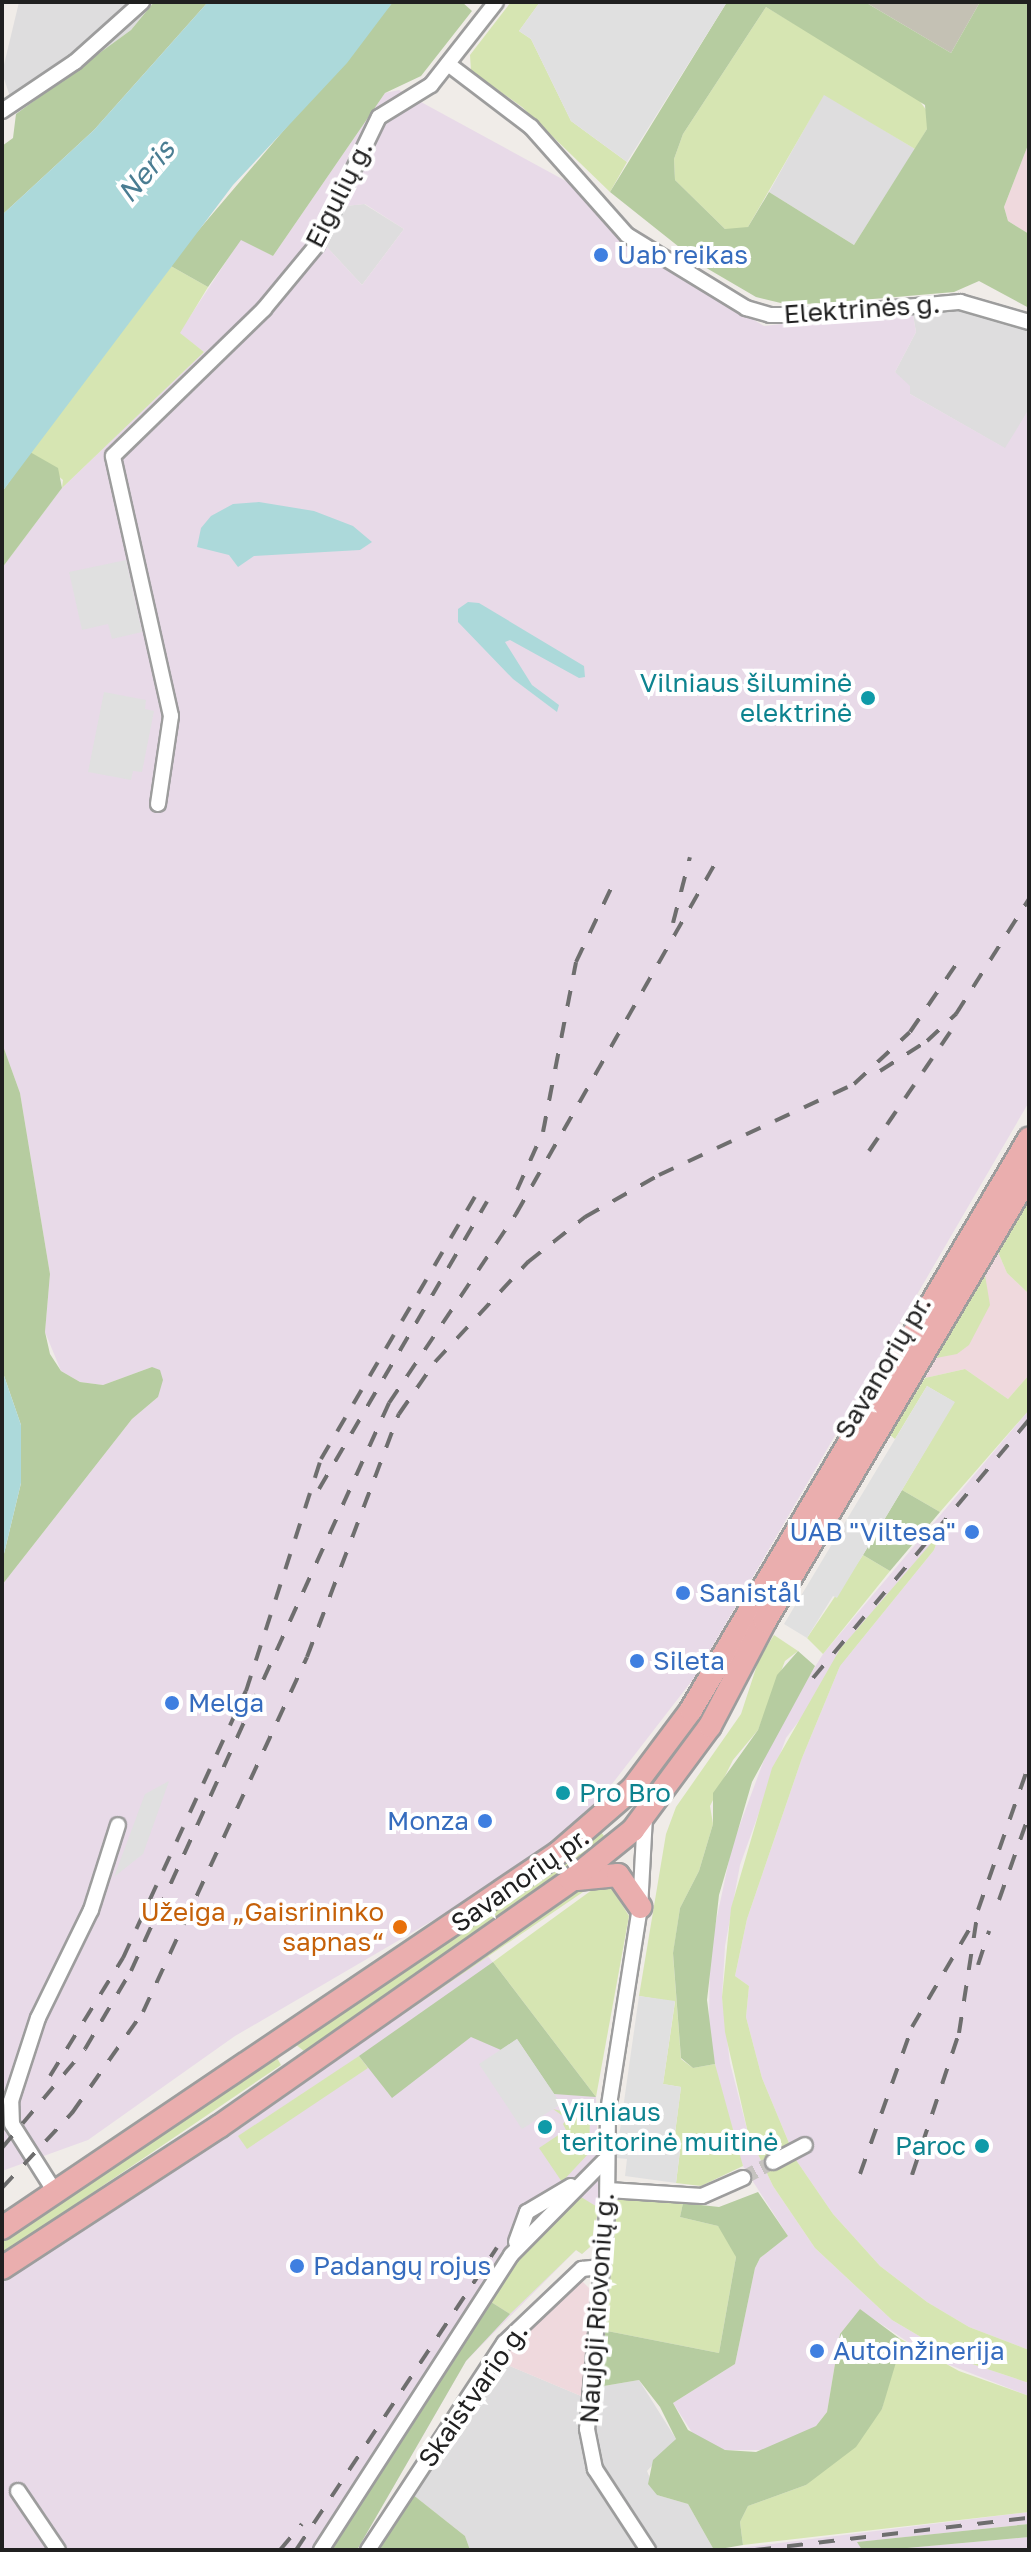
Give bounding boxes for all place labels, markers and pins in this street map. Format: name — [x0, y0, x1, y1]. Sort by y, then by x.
place label: Uab reikas — [617, 239, 748, 271]
marker: Uab reikas — [592, 246, 610, 264]
place label: Vilniaus šiluminė elektrinė — [640, 667, 852, 728]
marker: Vilniaus šiluminė elektrinė — [859, 689, 877, 707]
place label: UAB "Viltesa" — [790, 1516, 956, 1548]
marker: UAB "Viltesa" — [963, 1523, 981, 1541]
place label: Sanistål — [699, 1577, 800, 1609]
marker: Sanistål — [674, 1584, 692, 1602]
place label: Sileta — [653, 1645, 725, 1677]
marker: Sileta — [628, 1652, 646, 1670]
place label: Melga — [188, 1687, 264, 1719]
marker: Melga — [163, 1694, 181, 1712]
place label: Pro Bro — [579, 1777, 671, 1809]
marker: Pro Bro — [554, 1784, 572, 1802]
place label: Monza — [387, 1805, 469, 1837]
marker: Monza — [476, 1812, 494, 1830]
place label: Užeiga „Gaisrininko sapnas“ — [141, 1896, 384, 1958]
marker: Užeiga „Gaisrininko sapnas“ — [391, 1918, 409, 1936]
place label: Vilniaus teritorinė muitinė — [561, 2096, 778, 2158]
marker: Vilniaus teritorinė muitinė — [536, 2118, 554, 2136]
place label: Paroc — [895, 2130, 966, 2162]
marker: Paroc — [973, 2137, 991, 2155]
place label: Padangų rojus — [313, 2250, 491, 2282]
marker: Padangų rojus — [288, 2257, 306, 2275]
place label: Autoinžinerija — [833, 2335, 1005, 2367]
marker: Autoinžinerija — [808, 2342, 826, 2360]

